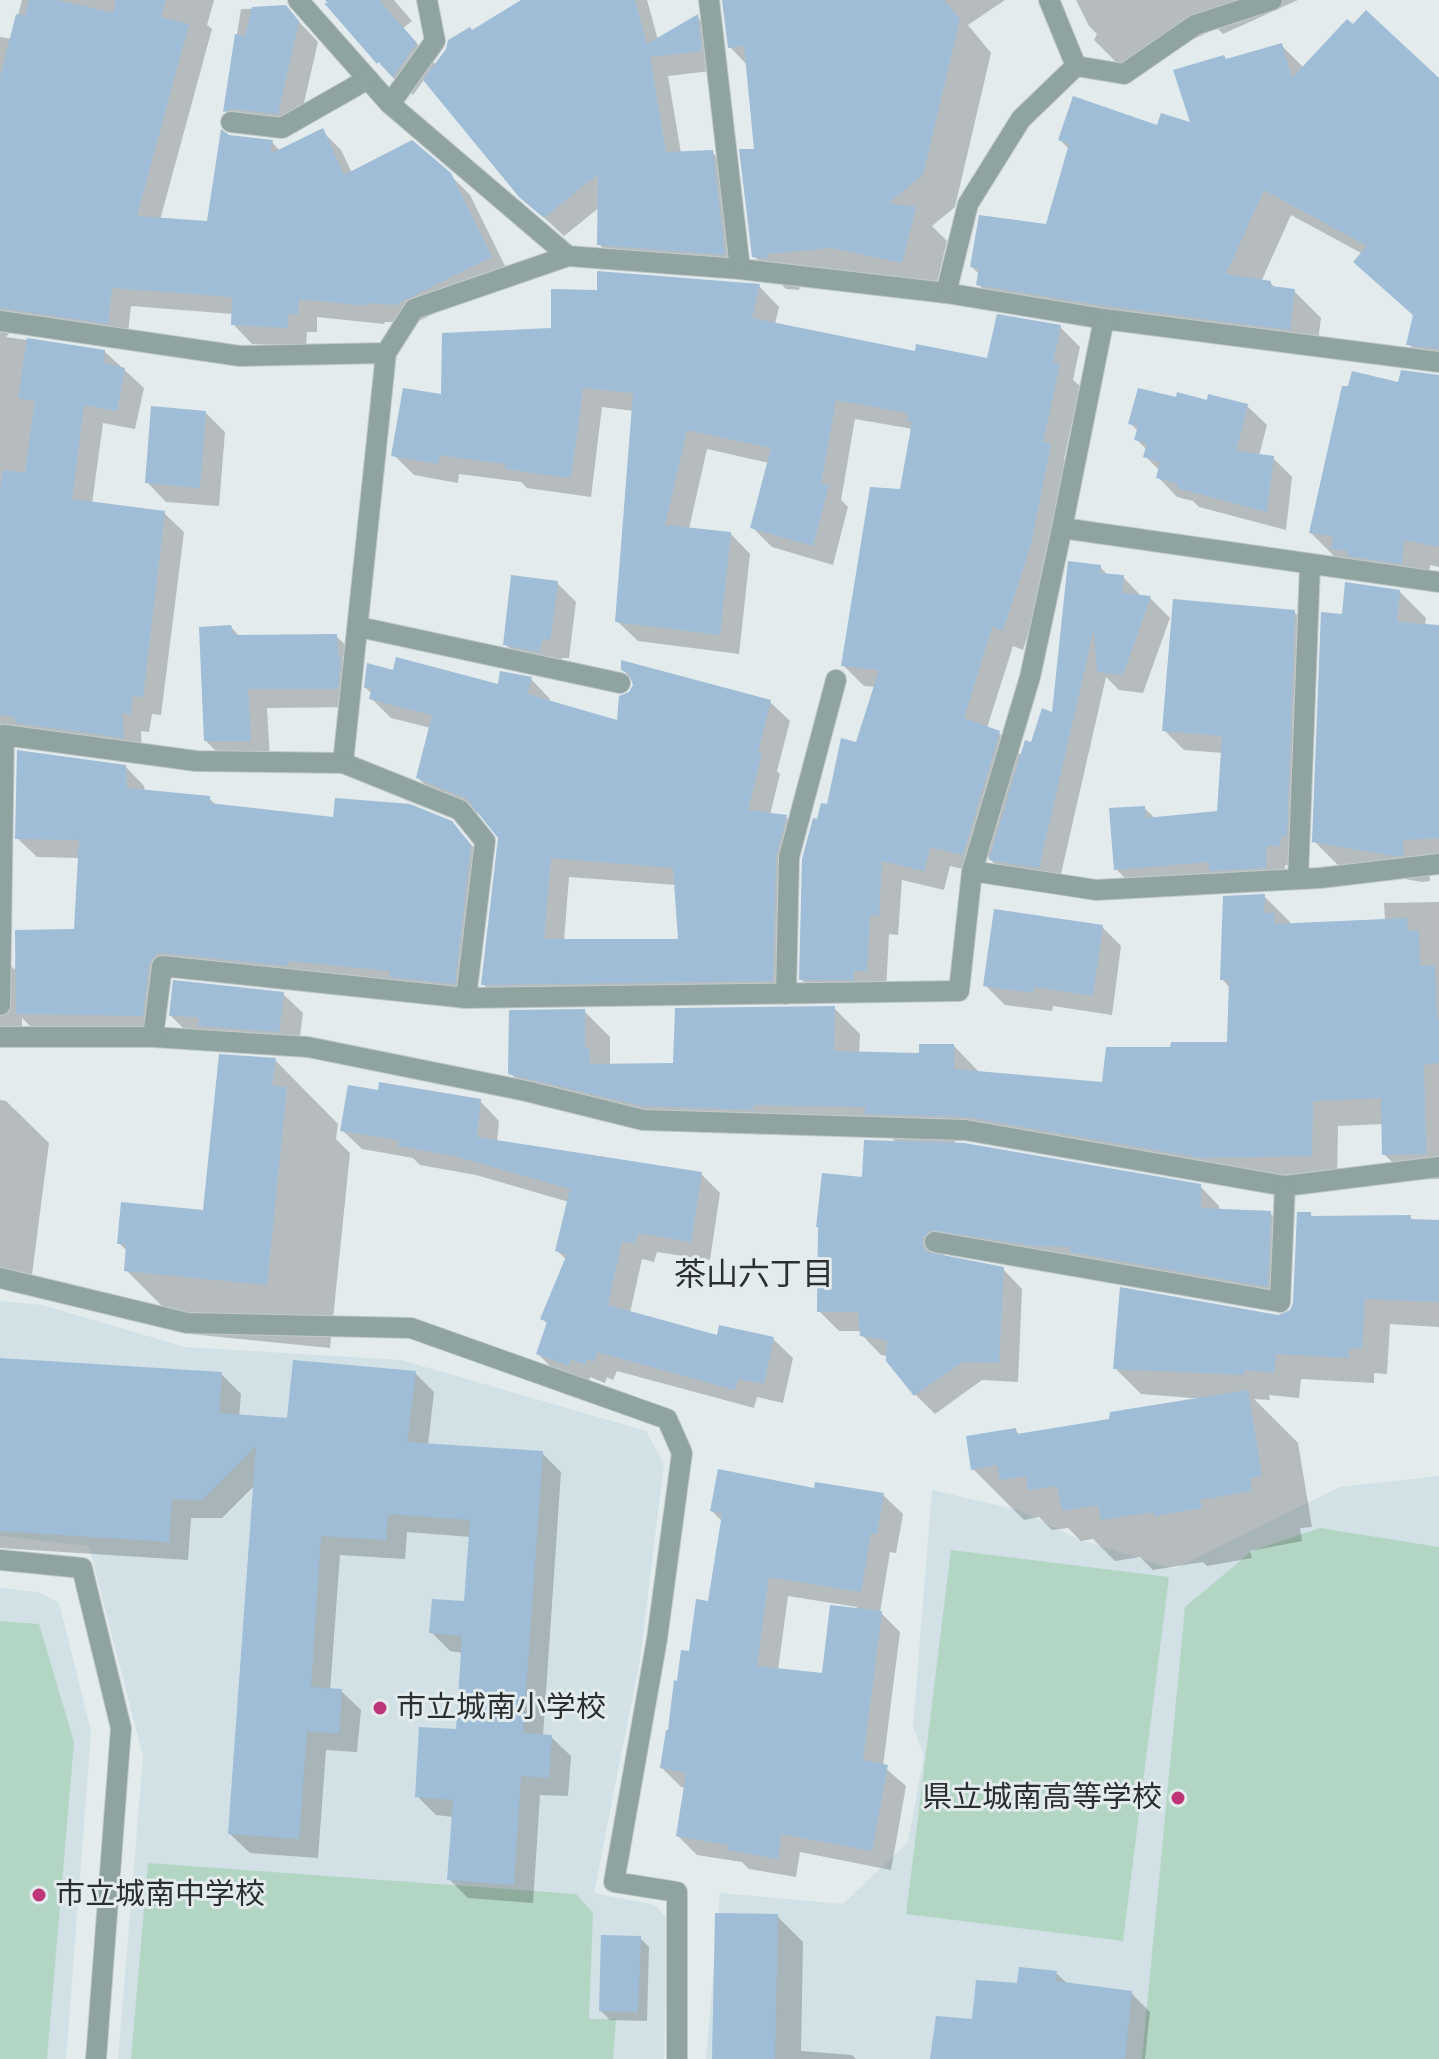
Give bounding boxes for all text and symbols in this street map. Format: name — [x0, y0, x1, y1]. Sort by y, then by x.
district label: 茶山六丁目 — [674, 1257, 834, 1295]
place label: 市立城南小学校 — [396, 1690, 606, 1726]
marker: 市立城南小学校 — [371, 1699, 389, 1717]
place label: 県立城南高等学校 — [922, 1780, 1162, 1816]
marker: 県立城南高等学校 — [1169, 1789, 1187, 1807]
place label: 市立城南中学校 — [55, 1877, 265, 1913]
marker: 市立城南中学校 — [30, 1886, 48, 1904]

